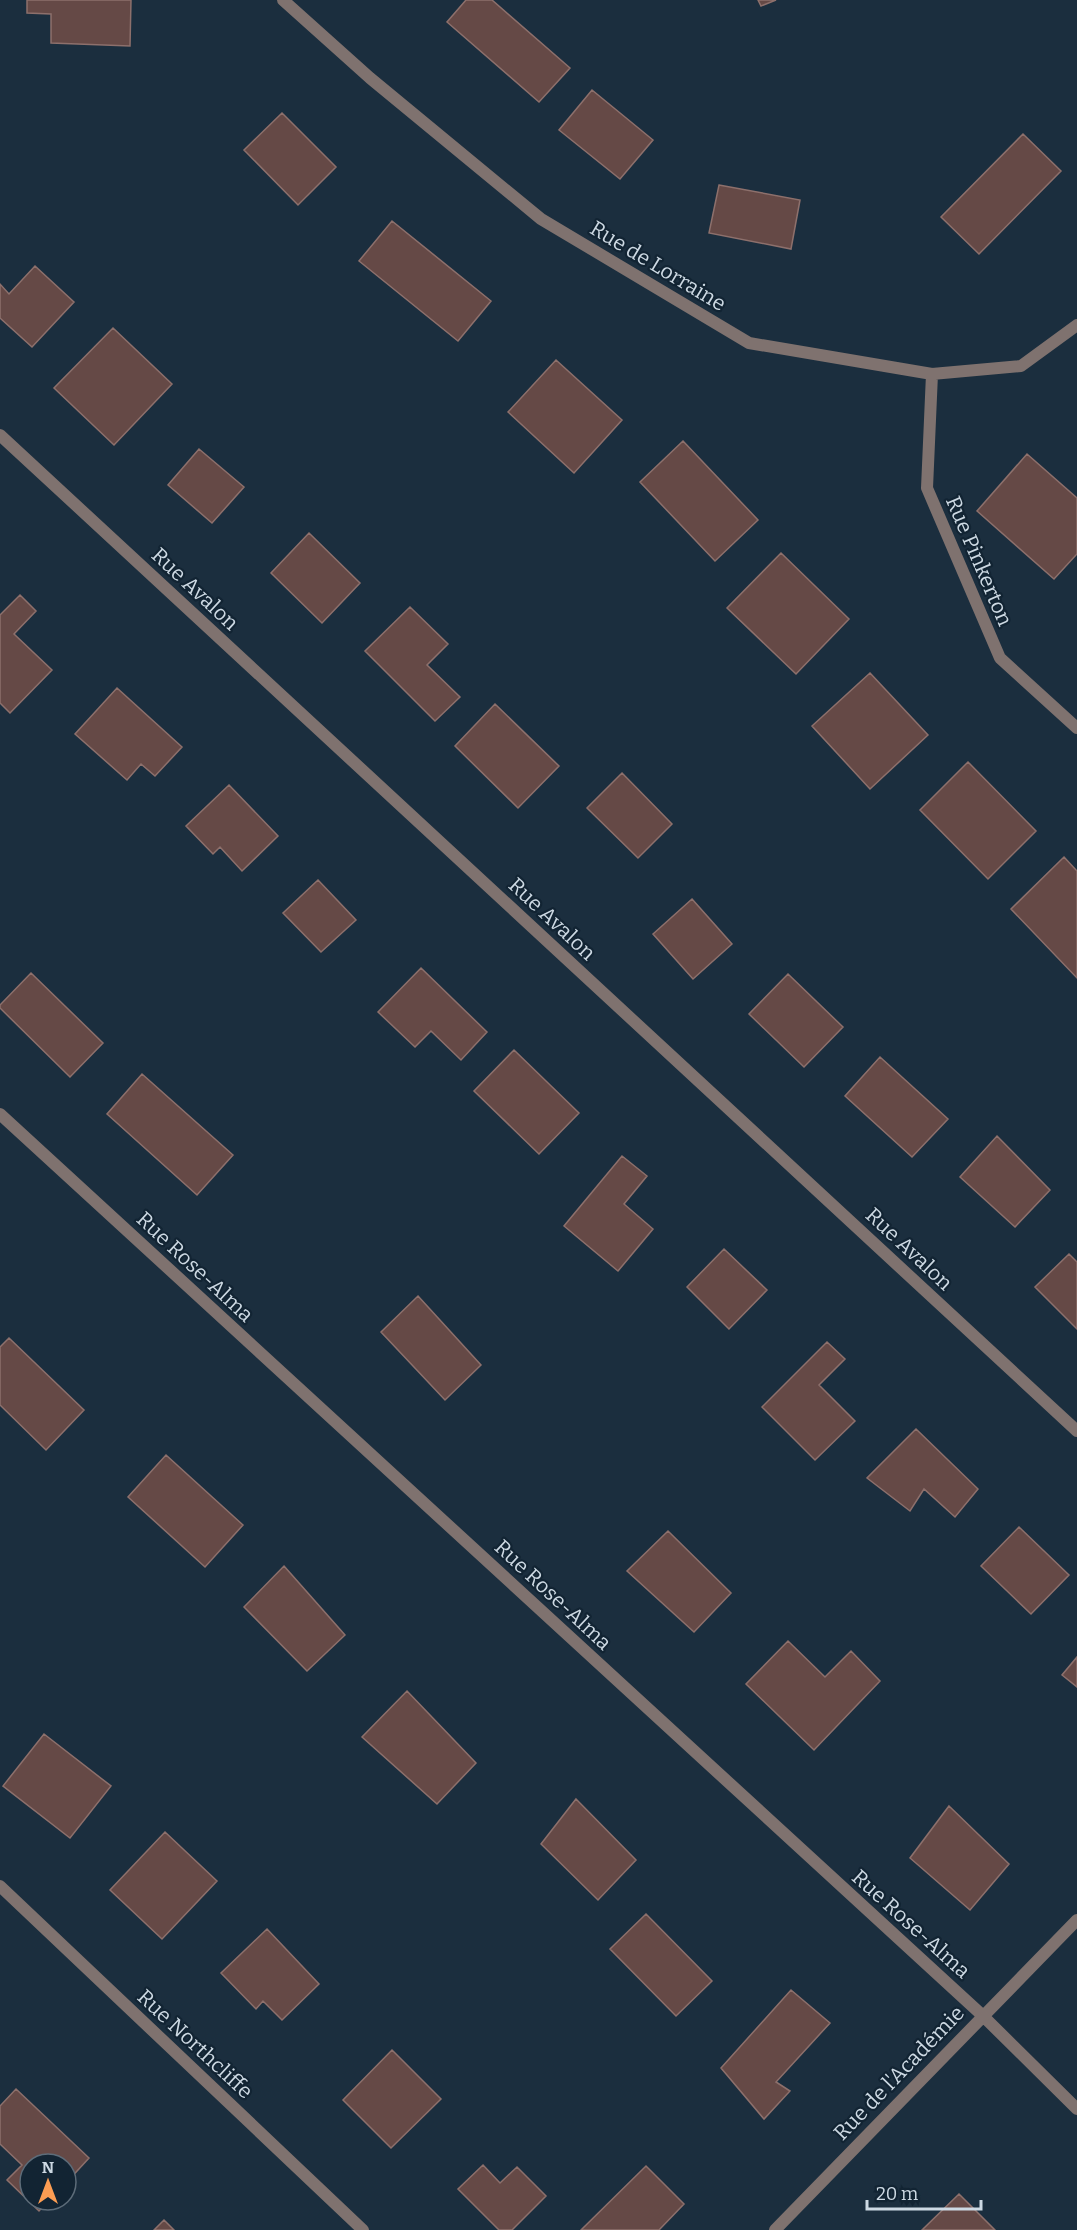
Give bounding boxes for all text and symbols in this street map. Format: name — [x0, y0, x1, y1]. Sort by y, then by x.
street label: Rue de Lorraine — [585, 215, 731, 317]
street label: Rue Pinkerton — [940, 492, 1018, 630]
street label: Rue Avalon — [146, 542, 244, 636]
street label: Rue Avalon — [503, 872, 601, 966]
street label: Rue Avalon — [860, 1202, 958, 1296]
street label: Rue Rose-Alma — [131, 1206, 259, 1328]
street label: Rue Rose-Alma — [489, 1534, 617, 1656]
street label: Rue Rose-Alma — [846, 1864, 976, 1984]
street label: Rue Northcliffe — [132, 1984, 258, 2104]
street label: Rue de l'Académie — [828, 2000, 970, 2146]
north arrow — [18, 2152, 78, 2212]
text: N — [42, 2158, 54, 2177]
scale bar — [867, 2173, 981, 2211]
text: 20 m — [876, 2183, 918, 2205]

